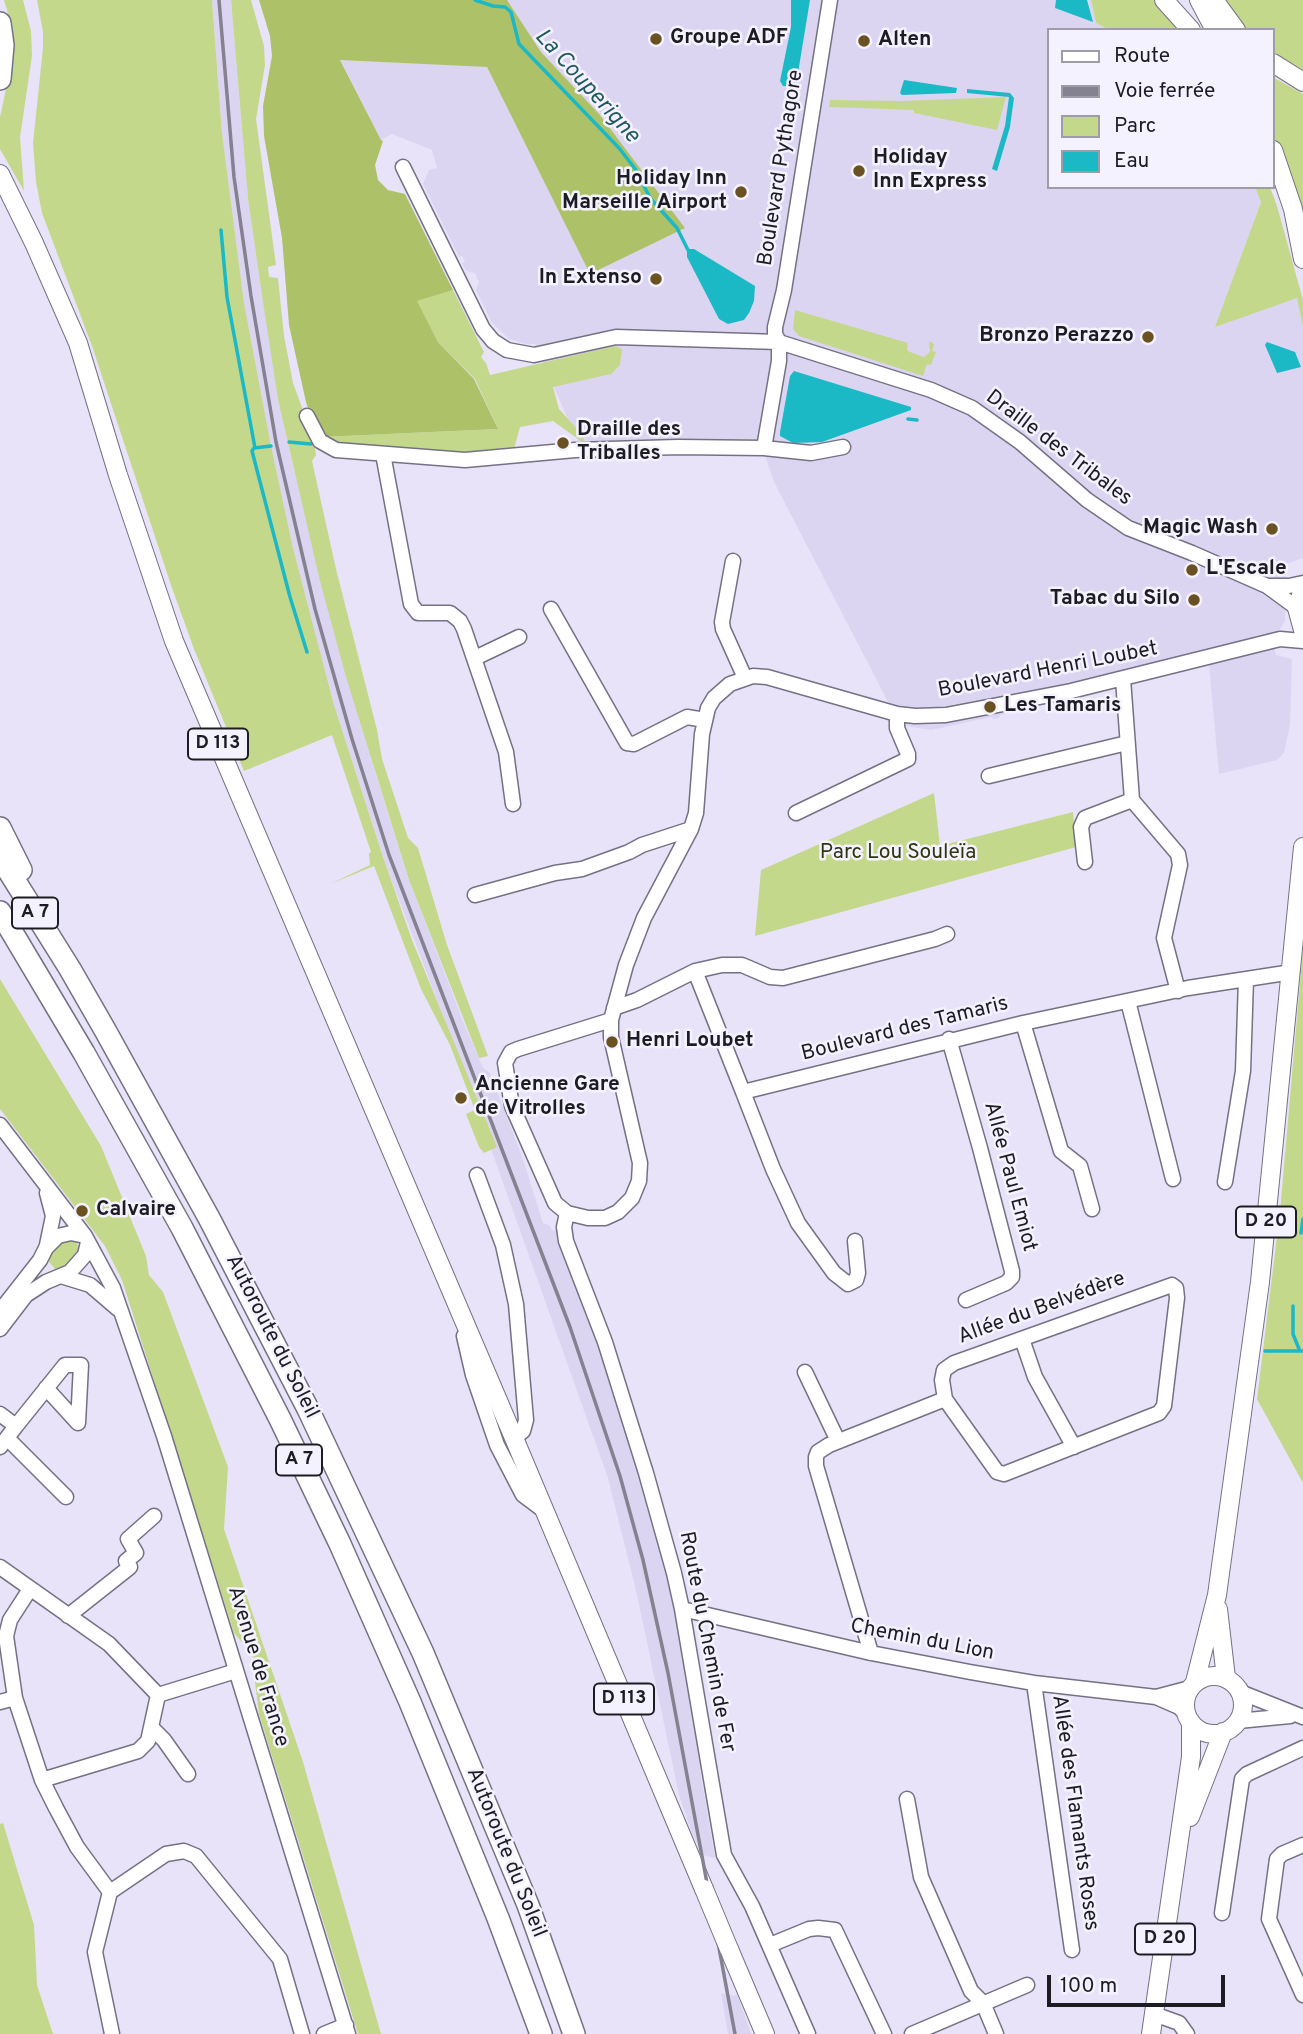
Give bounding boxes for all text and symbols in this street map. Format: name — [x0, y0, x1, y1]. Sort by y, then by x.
water label: La Couperigne — [527, 24, 645, 150]
place label: Groupe ADF — [670, 26, 788, 52]
place label: Alten — [878, 28, 932, 54]
legend — [1048, 28, 1275, 189]
marker: Groupe ADF — [648, 31, 664, 47]
marker: Alten — [856, 33, 872, 49]
text: Route — [1114, 43, 1170, 70]
street label: Boulevard Pythagore — [754, 68, 810, 268]
text: Voie ferrée — [1114, 78, 1215, 105]
text: Parc — [1114, 113, 1156, 140]
place label: Holiday Inn Express — [873, 146, 987, 196]
text: Eau — [1114, 148, 1149, 175]
marker: Holiday Inn Express — [851, 163, 867, 179]
place label: Holiday Inn Marseille Airport — [562, 167, 727, 217]
marker: Holiday Inn Marseille Airport — [733, 184, 749, 200]
place label: In Extenso — [539, 266, 642, 292]
marker: In Extenso — [648, 271, 664, 287]
place label: Bronzo Perazzo — [979, 324, 1134, 350]
marker: Bronzo Perazzo — [1140, 329, 1156, 345]
street label: Draille des Tribales — [980, 386, 1136, 512]
place label: Draille des Triballes — [577, 418, 681, 468]
marker: Draille des Triballes — [555, 435, 571, 451]
place label: Magic Wash — [1143, 516, 1258, 542]
marker: Magic Wash — [1264, 521, 1280, 537]
place label: L'Escale — [1206, 557, 1287, 583]
marker: L'Escale — [1184, 562, 1200, 578]
place label: Tabac du Silo — [1050, 587, 1180, 613]
marker: Tabac du Silo — [1186, 592, 1202, 608]
street label: Boulevard Henri Loubet — [936, 637, 1160, 705]
place label: Les Tamaris — [1004, 694, 1121, 720]
marker: Les Tamaris — [982, 699, 998, 715]
road number: D 113 — [188, 729, 248, 760]
park label: Parc Lou Souleïa — [820, 841, 976, 867]
road number: A 7 — [12, 897, 58, 928]
street label: Boulevard des Tamaris — [799, 992, 1011, 1068]
place label: Henri Loubet — [626, 1029, 754, 1055]
marker: Henri Loubet — [604, 1034, 620, 1050]
place label: Ancienne Gare de Vitrolles — [475, 1073, 620, 1123]
marker: Ancienne Gare de Vitrolles — [453, 1090, 469, 1106]
street label: Allée Paul Emiot — [977, 1099, 1041, 1255]
place label: Calvaire — [96, 1198, 176, 1224]
marker: Calvaire — [74, 1203, 90, 1219]
road number: D 20 — [1236, 1206, 1296, 1238]
street label: Autoroute du Soleil — [219, 1251, 323, 1423]
street label: Allée du Belvédère — [955, 1267, 1129, 1351]
road number: A 7 — [276, 1444, 322, 1476]
street label: Route du Chemin de Fer — [672, 1529, 740, 1755]
street label: Avenue de France — [221, 1584, 293, 1750]
street label: Chemin du Lion — [848, 1615, 996, 1667]
road number: D 113 — [594, 1684, 654, 1714]
street label: Allée des Flamants Roses — [1045, 1693, 1103, 1933]
street label: Autoroute du Soleil — [459, 1765, 551, 1941]
road number: D 20 — [1135, 1924, 1195, 1954]
scale bar — [1051, 1960, 1230, 2004]
text: 100 m — [1060, 1973, 1117, 2000]

